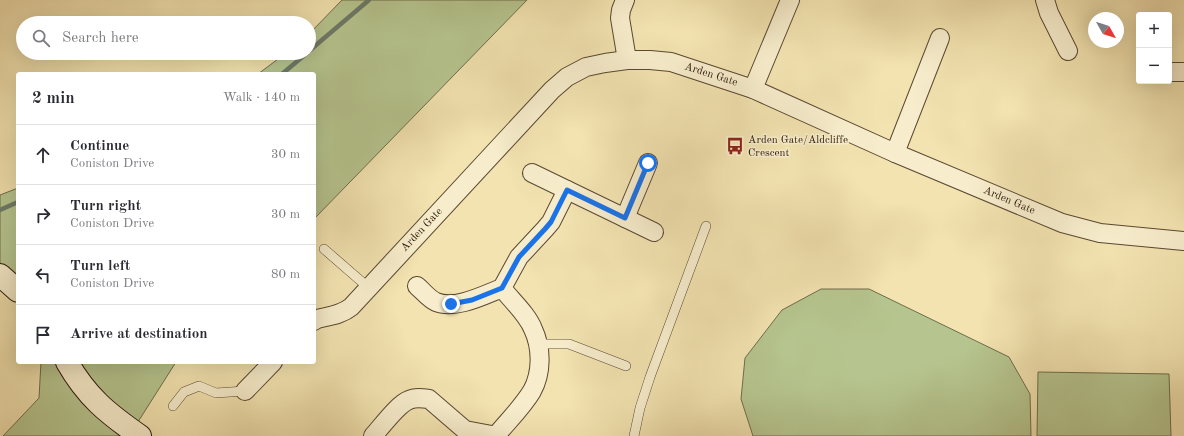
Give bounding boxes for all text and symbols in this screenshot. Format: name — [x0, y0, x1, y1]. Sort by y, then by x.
north arrow — [1088, 12, 1124, 48]
map controls — [1136, 12, 1172, 84]
button: + — [1136, 12, 1172, 48]
search box — [16, 16, 316, 60]
icon: search — [30, 27, 52, 49]
text: Search here — [62, 31, 139, 46]
button: − — [1136, 48, 1172, 84]
street label: Arden Gate — [683, 61, 739, 89]
text: 2 min — [32, 90, 75, 107]
text: Walk · 140 m — [223, 91, 300, 104]
place label: Arden Gate/Aldcliffe Crescent — [748, 135, 848, 159]
bus stop icon: Arden Gate/Aldcliffe Crescent — [725, 136, 745, 156]
text: Continue — [70, 139, 129, 154]
icon: ahead — [32, 144, 54, 166]
text: 30 m — [271, 148, 300, 161]
route start — [639, 154, 657, 172]
text: Coniston Drive — [70, 157, 154, 170]
street label: Arden Gate — [982, 185, 1036, 217]
text: Turn right — [70, 199, 141, 214]
icon: right — [32, 204, 54, 226]
street label: Arden Gate — [399, 206, 445, 254]
text: 30 m — [271, 208, 300, 221]
text: Coniston Drive — [70, 217, 154, 230]
text: Turn left — [70, 259, 130, 274]
icon: left — [32, 264, 54, 286]
text: 80 m — [271, 268, 300, 281]
text: Coniston Drive — [70, 277, 154, 290]
route end — [442, 295, 460, 313]
icon: arrive — [32, 324, 54, 346]
text: Arrive at destination — [70, 327, 208, 342]

